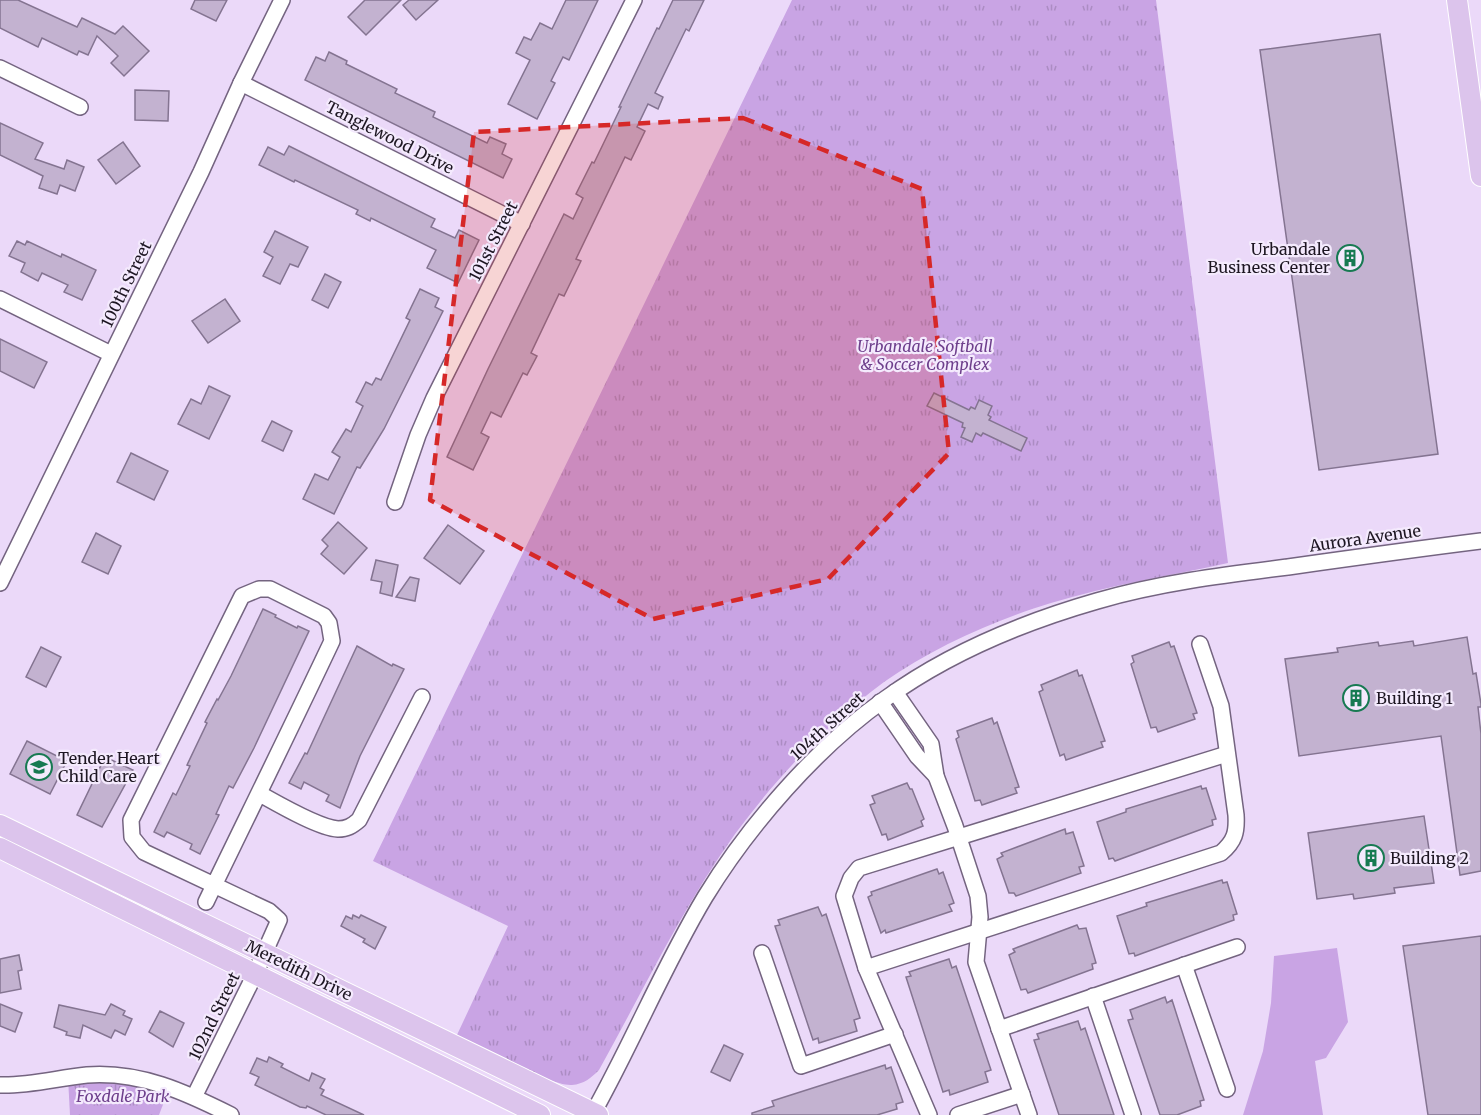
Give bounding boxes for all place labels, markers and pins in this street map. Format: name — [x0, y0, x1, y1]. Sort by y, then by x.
place label: Urbandale Business Center — [1207, 239, 1330, 277]
building icon: Urbandale Business Center — [1335, 243, 1365, 273]
building icon: Building 1 — [1341, 683, 1371, 713]
place label: Building 1 — [1376, 688, 1453, 708]
place label: Tender Heart Child Care — [58, 748, 160, 786]
school or university icon: Tender Heart Child Care — [24, 752, 54, 782]
building icon: Building 2 — [1356, 843, 1386, 873]
place label: Building 2 — [1390, 848, 1469, 868]

